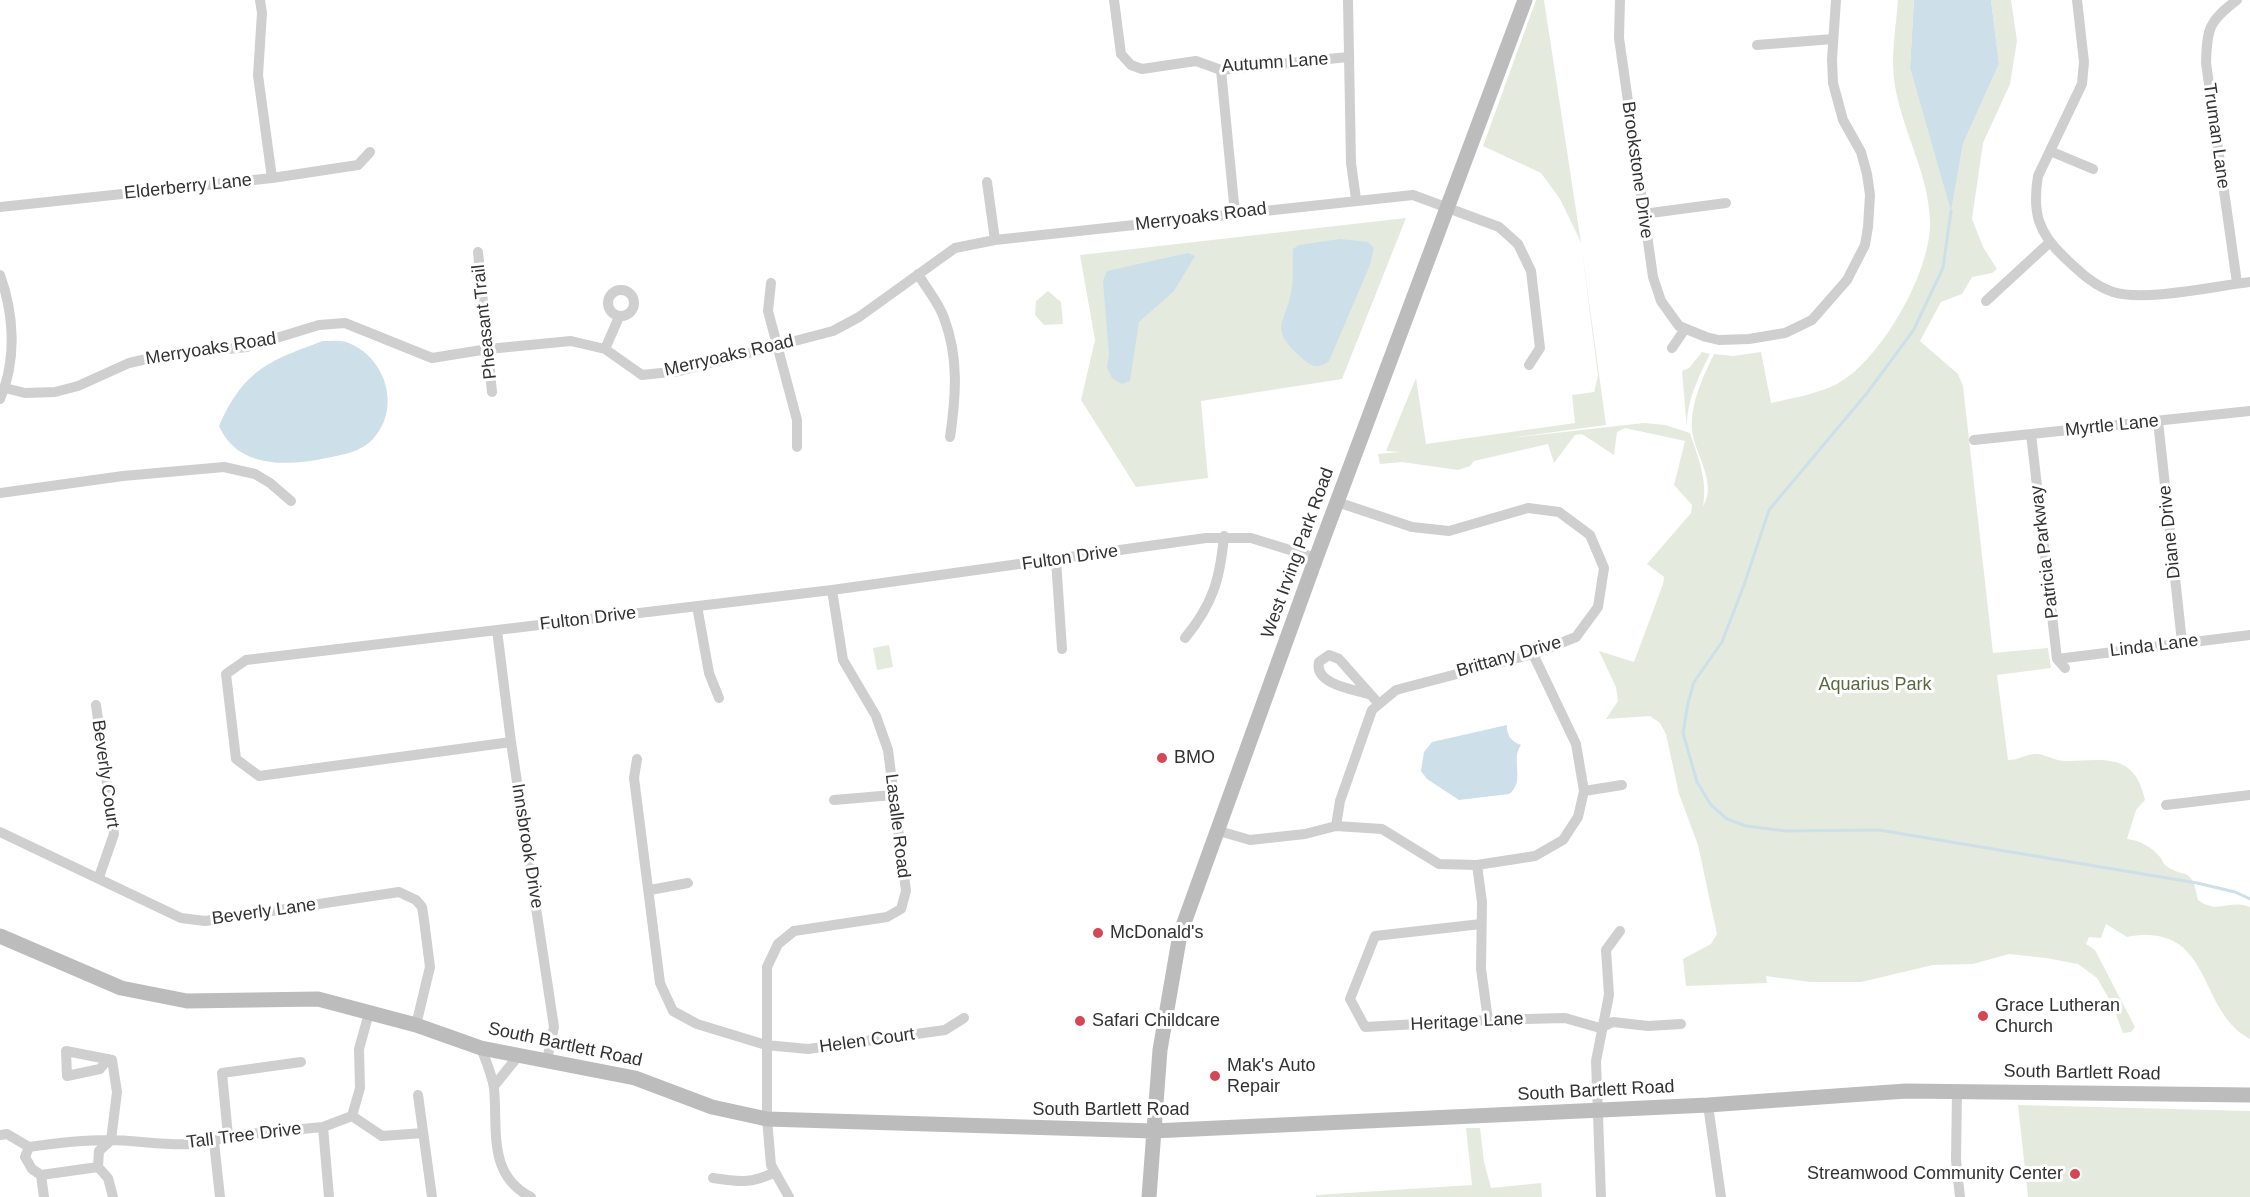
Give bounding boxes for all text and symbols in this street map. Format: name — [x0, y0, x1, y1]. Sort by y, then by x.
street label: Autumn Lane — [1221, 48, 1329, 78]
street label: Truman Lane — [2198, 82, 2234, 190]
street label: Brookstone Drive — [1617, 100, 1657, 240]
street label: Elderberry Lane — [123, 170, 253, 204]
street label: Merryoaks Road — [1134, 198, 1268, 236]
street label: Pheasant Trail — [468, 263, 502, 381]
street label: Merryoaks Road — [144, 328, 278, 370]
street label: Merryoaks Road — [662, 331, 796, 381]
street label: Myrtle Lane — [2064, 410, 2160, 442]
street label: West Irving Park Road — [1257, 465, 1339, 641]
street label: Patricia Parkway — [2026, 484, 2064, 620]
street label: Diane Drive — [2154, 484, 2186, 580]
street label: Fulton Drive — [1020, 541, 1120, 575]
street label: Fulton Drive — [539, 602, 637, 636]
street label: Linda Lane — [2108, 630, 2200, 662]
street label: Brittany Drive — [1454, 632, 1564, 682]
park label: Aquarius Park — [1818, 674, 1932, 696]
street label: Beverly Court — [87, 719, 123, 829]
place label: BMO — [1174, 747, 1215, 769]
marker: BMO — [1155, 751, 1169, 765]
street label: Lasalle Road — [880, 773, 914, 879]
street label: Innsbrook Drive — [506, 782, 548, 910]
street label: Beverly Lane — [210, 894, 318, 930]
place label: McDonald's — [1110, 922, 1203, 944]
marker: McDonald's — [1091, 926, 1105, 940]
place label: Grace Lutheran Church — [1995, 995, 2120, 1038]
street label: Heritage Lane — [1410, 1008, 1524, 1036]
marker: Grace Lutheran Church — [1976, 1009, 1990, 1023]
place label: Safari Childcare — [1092, 1010, 1220, 1032]
marker: Safari Childcare — [1073, 1014, 1087, 1028]
street label: South Bartlett Road — [486, 1018, 644, 1072]
street label: Helen Court — [818, 1024, 916, 1058]
place label: Mak's Auto Repair — [1227, 1055, 1315, 1098]
street label: South Bartlett Road — [2003, 1061, 2161, 1085]
marker: Mak's Auto Repair — [1208, 1069, 1222, 1083]
street label: South Bartlett Road — [1517, 1076, 1675, 1106]
street label: South Bartlett Road — [1032, 1099, 1190, 1121]
street label: Tall Tree Drive — [185, 1118, 303, 1154]
place label: Streamwood Community Center — [1807, 1163, 2063, 1185]
marker: Streamwood Community Center — [2068, 1167, 2082, 1181]

